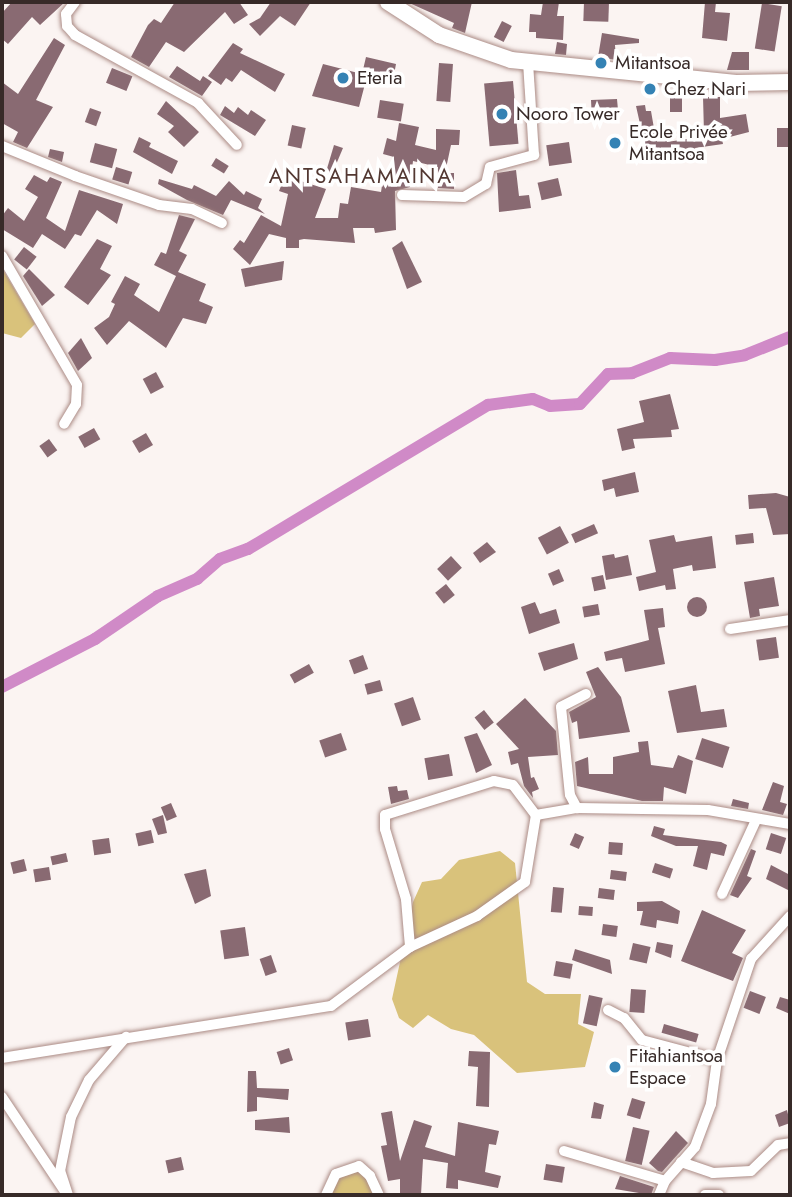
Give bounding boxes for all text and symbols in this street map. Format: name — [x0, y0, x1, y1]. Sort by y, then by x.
place label: Mitantsoa — [615, 52, 691, 74]
marker: Mitantsoa — [593, 55, 609, 71]
place label: Eteria — [357, 67, 402, 89]
marker: Eteria — [335, 70, 351, 86]
place label: Chez Nari — [664, 78, 746, 100]
marker: Chez Nari — [642, 81, 658, 97]
place label: Nooro Tower — [516, 103, 620, 125]
marker: Nooro Tower — [494, 106, 510, 122]
place label: Ecole Privée Mitantsoa — [629, 121, 728, 165]
marker: Ecole Privée Mitantsoa — [607, 135, 623, 151]
district label: ANTSAHAMAINA — [270, 163, 452, 189]
place label: Fitahiantsoa Espace — [629, 1045, 723, 1089]
marker: Fitahiantsoa Espace — [607, 1059, 623, 1075]

